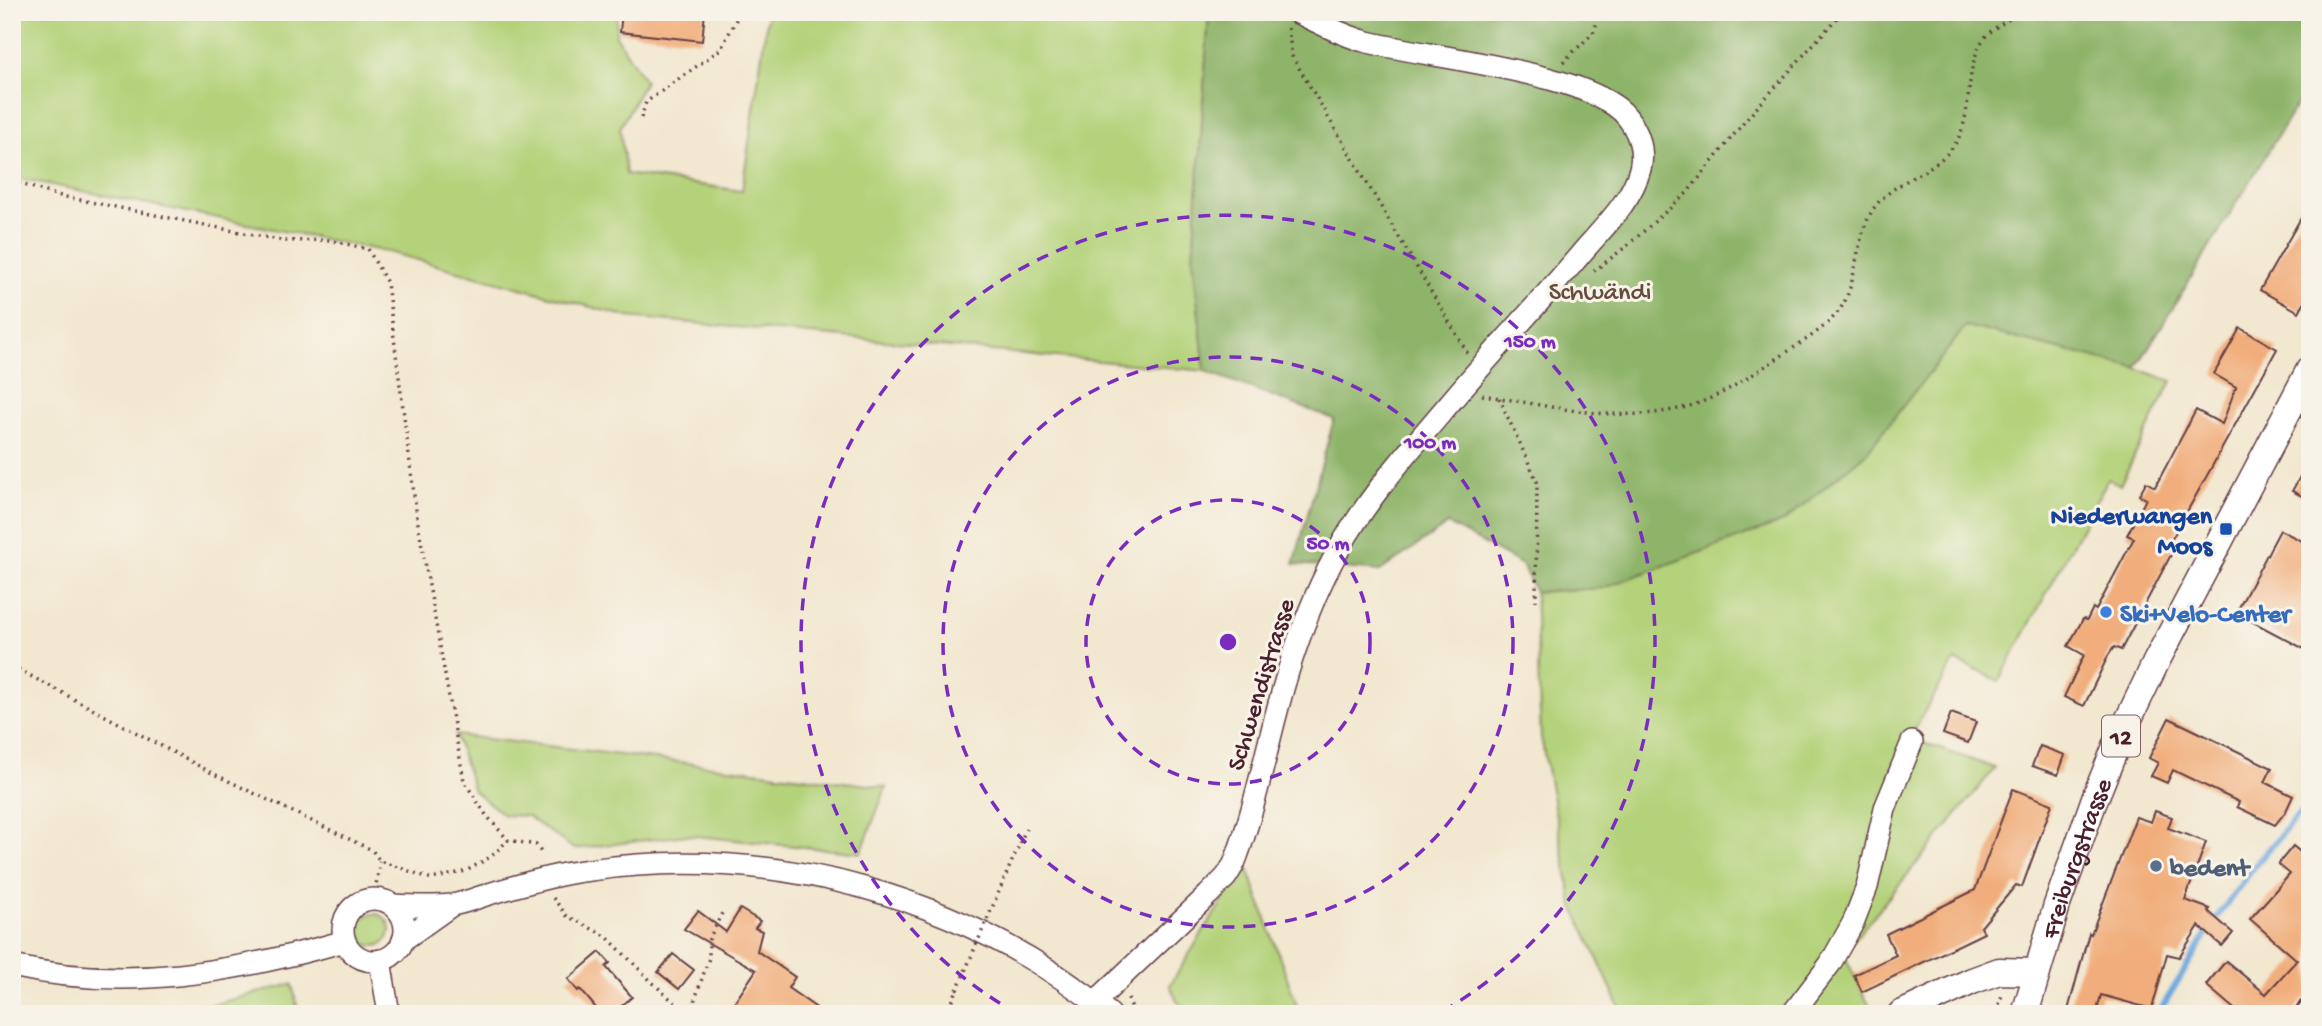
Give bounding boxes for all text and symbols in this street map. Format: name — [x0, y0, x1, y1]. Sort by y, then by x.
park label: Schwändi — [1549, 279, 1651, 310]
text: 150 m — [1503, 331, 1556, 356]
text: 100 m — [1403, 432, 1456, 457]
place label: Niederwangen Moos — [2051, 503, 2213, 564]
marker: Niederwangen Moos — [2218, 521, 2234, 537]
text: 50 m — [1307, 533, 1350, 558]
street label: Schwendistrasse — [1222, 595, 1304, 775]
place label: Ski+Velo-Center — [2120, 601, 2293, 632]
marker: Ski+Velo-Center — [2098, 604, 2114, 620]
centre of rings — [1216, 630, 1240, 654]
road number: 12 — [2102, 716, 2140, 756]
street label: Freiburgstrasse — [2037, 774, 2122, 944]
place label: bedent — [2169, 855, 2251, 886]
marker: bedent — [2148, 858, 2164, 874]

